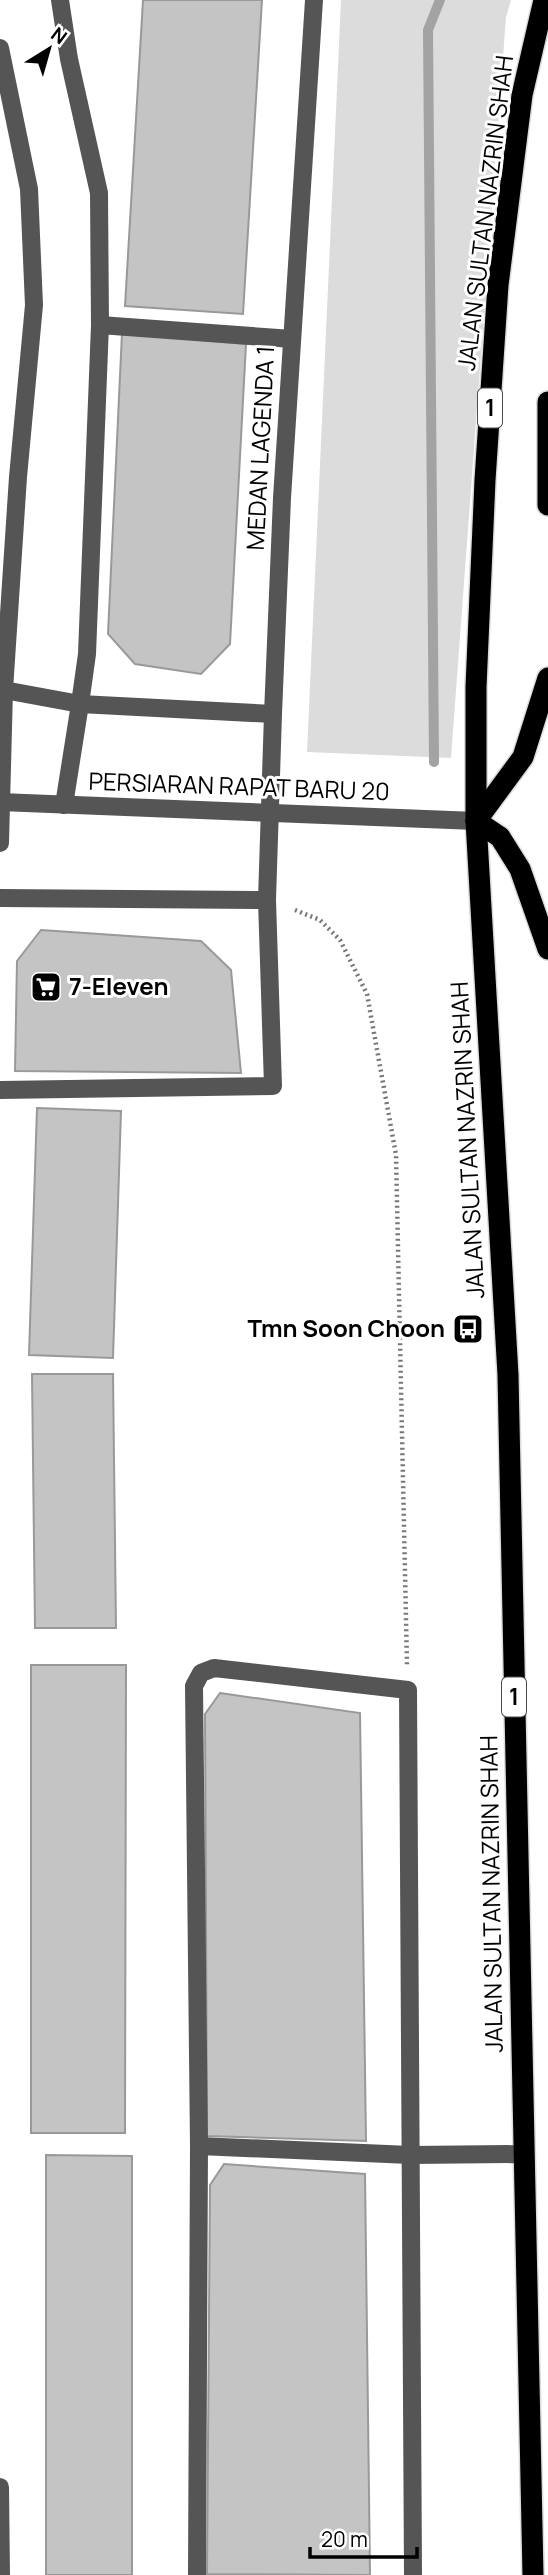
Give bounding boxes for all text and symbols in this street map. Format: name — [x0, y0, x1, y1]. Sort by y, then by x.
north arrow — [14, 14, 84, 84]
text: N — [46, 21, 73, 50]
street label: JALAN SULTAN NAZRIN SHAH — [449, 53, 520, 372]
street label: MEDAN LAGENDA 1 — [238, 345, 281, 551]
road number: 1 — [478, 388, 502, 428]
street label: PERSIARAN RAPAT BARU 20 — [88, 764, 390, 807]
place label: 7-Eleven — [69, 969, 168, 1002]
supermarket icon: 7-Eleven — [29, 970, 63, 1004]
street label: JALAN SULTAN NAZRIN SHAH — [442, 981, 491, 1299]
place label: Tmn Soon Choon — [248, 1311, 445, 1344]
bus stop icon: Tmn Soon Choon — [451, 1312, 485, 1346]
road number: 1 — [502, 1678, 526, 1716]
street label: JALAN SULTAN NAZRIN SHAH — [471, 1735, 510, 2053]
scale bar — [310, 2516, 417, 2560]
text: 20 m — [321, 2525, 368, 2553]

